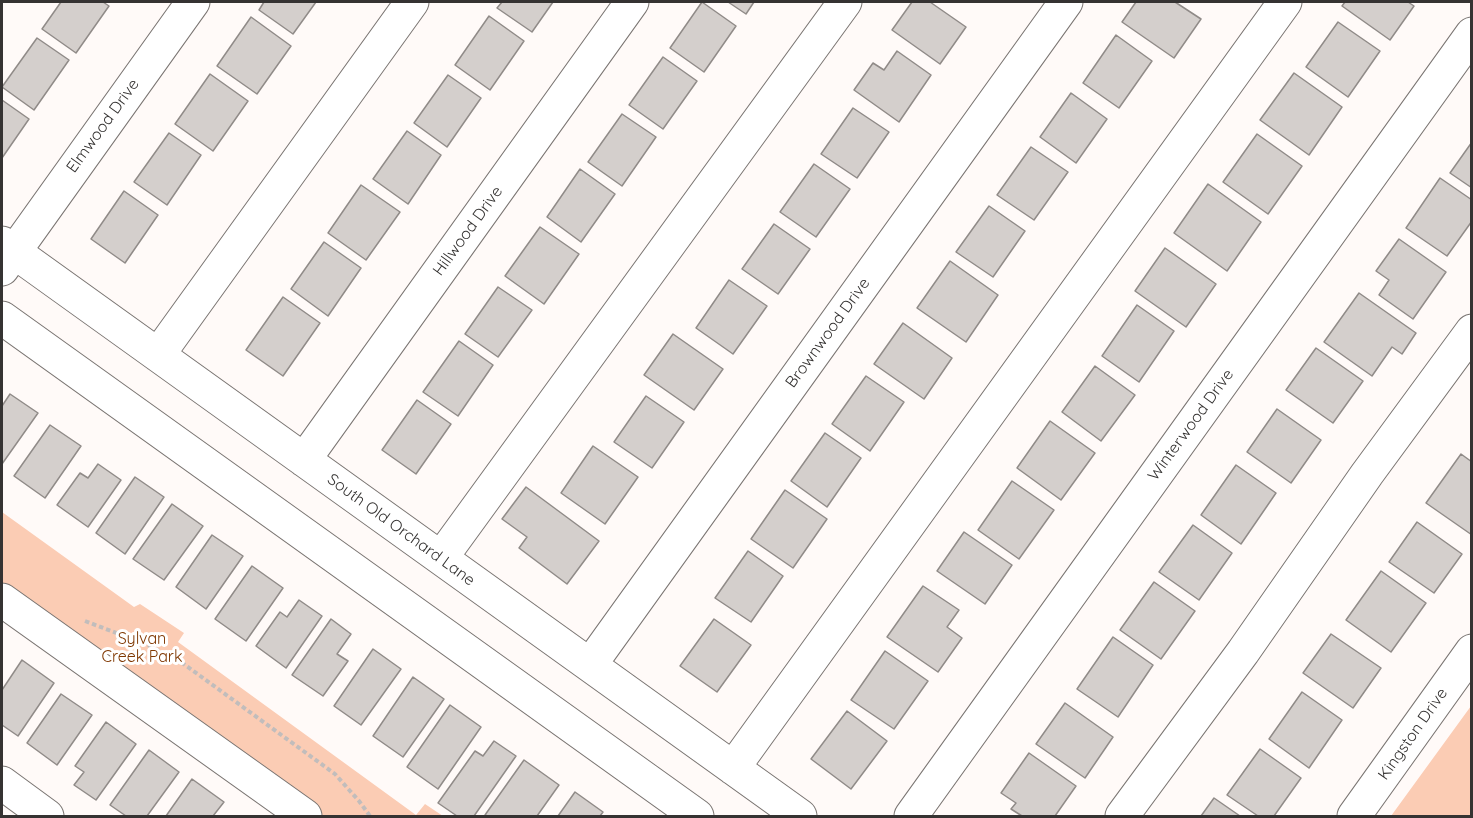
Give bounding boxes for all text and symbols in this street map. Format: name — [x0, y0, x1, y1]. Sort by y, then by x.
street label: Elmwood Drive — [63, 75, 143, 177]
street label: Hillwood Drive — [429, 182, 507, 280]
street label: Brownwood Drive — [782, 274, 874, 392]
street label: Winterwood Drive — [1144, 365, 1238, 485]
street label: South Old Orchard Lane — [323, 470, 479, 590]
park label: Sylvan Creek Park — [101, 629, 183, 667]
street label: Kingston Drive — [1374, 684, 1452, 784]

